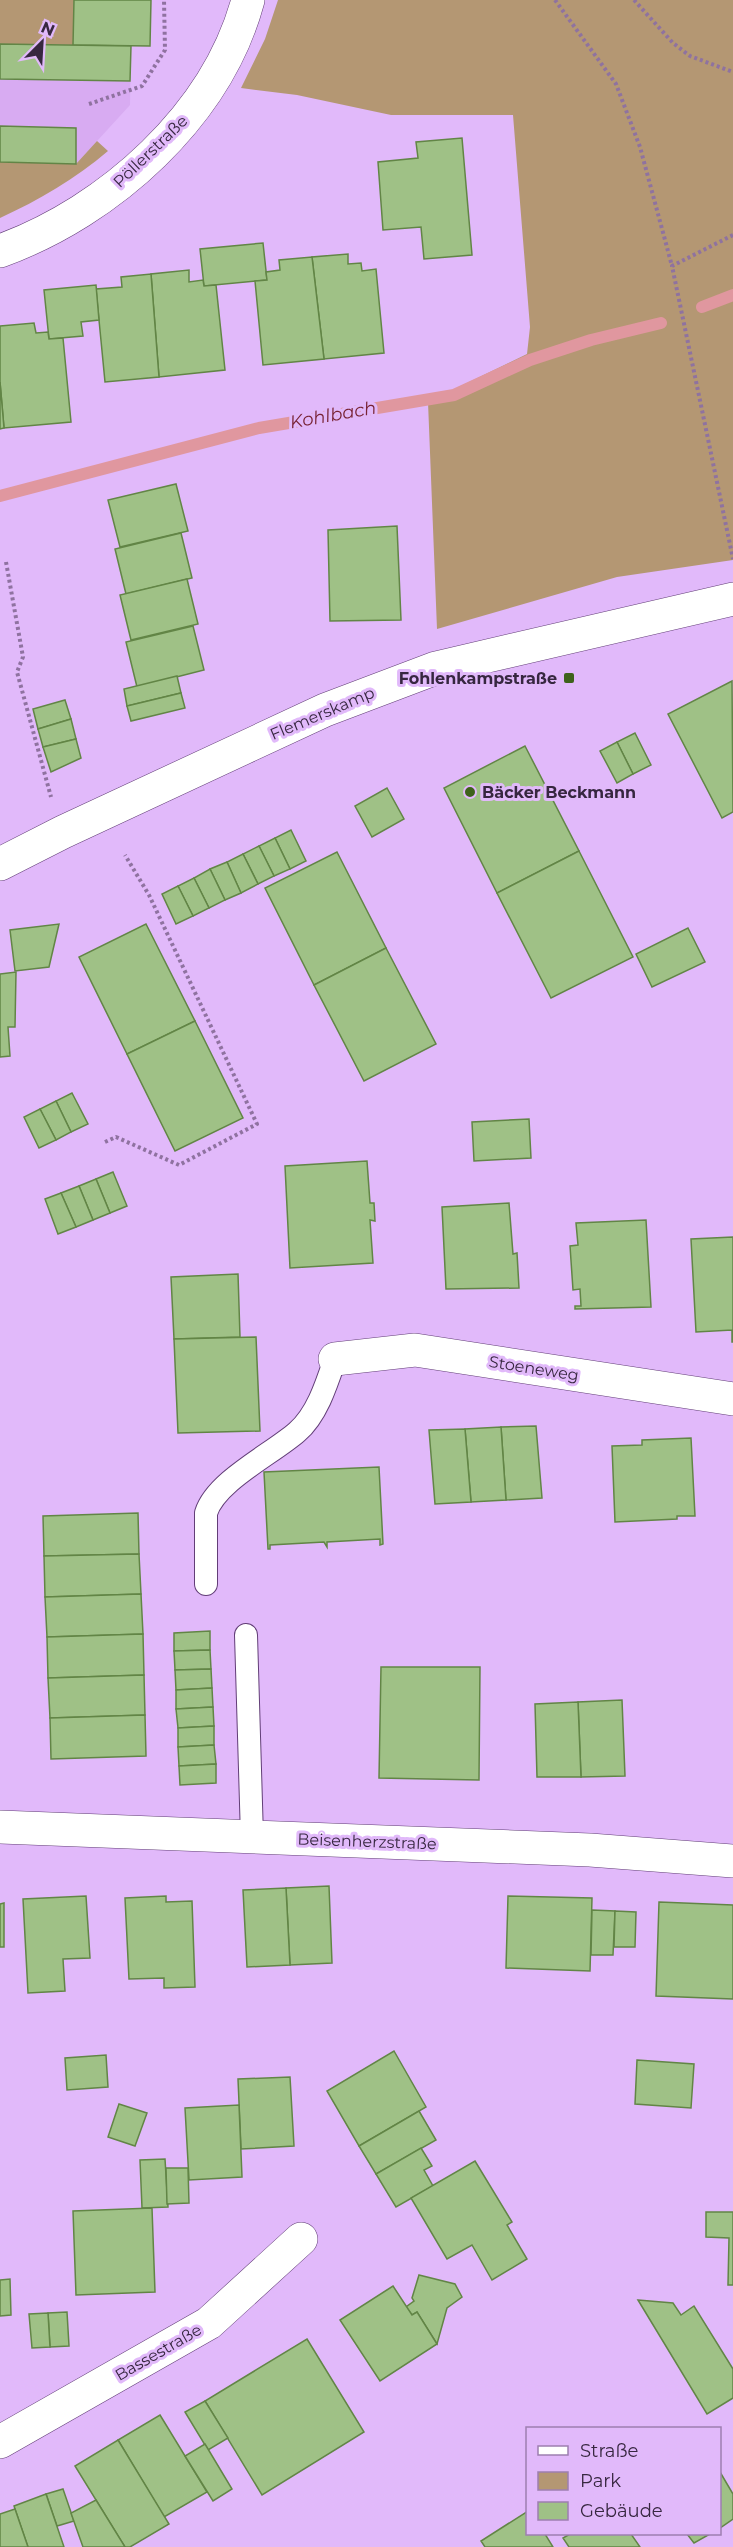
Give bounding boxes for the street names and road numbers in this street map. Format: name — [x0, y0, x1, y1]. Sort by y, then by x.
street label: Pöllerstraße — [109, 111, 191, 191]
street label: Flemerskamp — [267, 683, 377, 744]
street label: Stoeneweg — [488, 1352, 580, 1385]
street label: Beisenherzstraße — [297, 1830, 437, 1853]
street label: Bassestraße — [112, 2320, 205, 2385]

